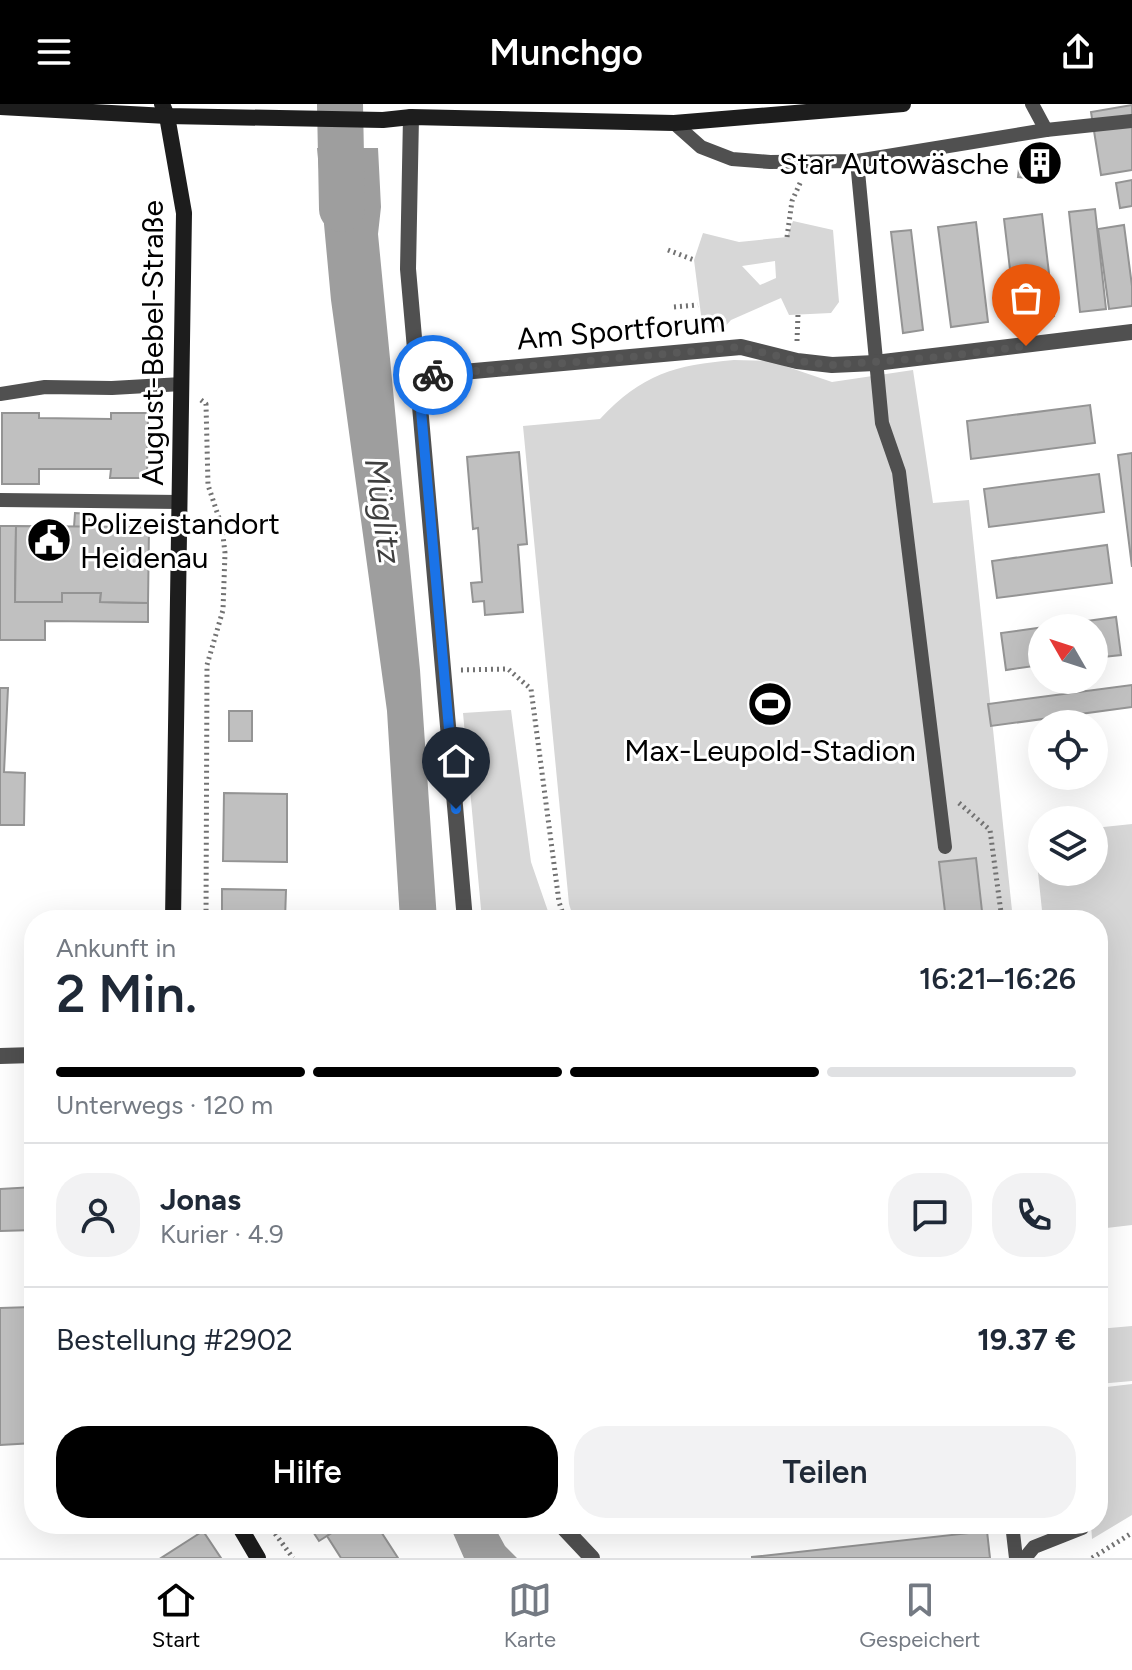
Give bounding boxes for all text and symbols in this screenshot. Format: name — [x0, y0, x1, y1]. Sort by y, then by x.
icon: menu — [32, 30, 76, 74]
icon: share — [1056, 30, 1100, 74]
text: Munchgo — [489, 31, 643, 74]
building icon: Star Autowäsche — [1016, 139, 1064, 187]
place label: Star Autowäsche — [779, 145, 1009, 182]
street label: August-Bebel-Straße — [134, 200, 171, 486]
pin — [992, 264, 1060, 346]
icon: bag — [1004, 276, 1048, 320]
street label: Am Sportforum — [515, 302, 727, 358]
courier — [393, 335, 473, 415]
icon: bike — [411, 353, 455, 397]
water label: Müglitz — [357, 456, 409, 567]
place label: Polizeistandort Heidenau — [80, 505, 280, 576]
public building icon: Polizeistandort Heidenau — [25, 516, 73, 564]
north arrow — [1028, 614, 1108, 694]
map controls — [1028, 614, 1108, 886]
sports icon: Max-Leupold-Stadion — [746, 680, 794, 728]
button: locate — [1028, 710, 1108, 790]
pin — [422, 727, 490, 809]
place label: Max-Leupold-Stadion — [624, 732, 916, 769]
icon: home — [434, 739, 478, 783]
button: layers — [1028, 806, 1108, 886]
text: Ankunft in — [56, 932, 176, 964]
text: 16:21–16:26 — [919, 960, 1076, 997]
text: 2 Min. — [56, 963, 197, 1025]
text: Unterwegs · 120 m — [56, 1089, 273, 1121]
button: person — [56, 1173, 140, 1257]
button: chat — [888, 1173, 972, 1257]
button: phone — [992, 1173, 1076, 1257]
text: Jonas — [160, 1181, 241, 1218]
text: Kurier · 4.9 — [160, 1218, 284, 1250]
text: Bestellung #2902 — [56, 1321, 293, 1358]
text: 19.37 € — [977, 1321, 1076, 1358]
button: Hilfe — [56, 1426, 558, 1518]
button: Teilen — [574, 1426, 1076, 1518]
tab: Start — [152, 1578, 200, 1653]
tab: Karte — [504, 1578, 556, 1653]
tab: Gespeichert — [859, 1578, 980, 1653]

